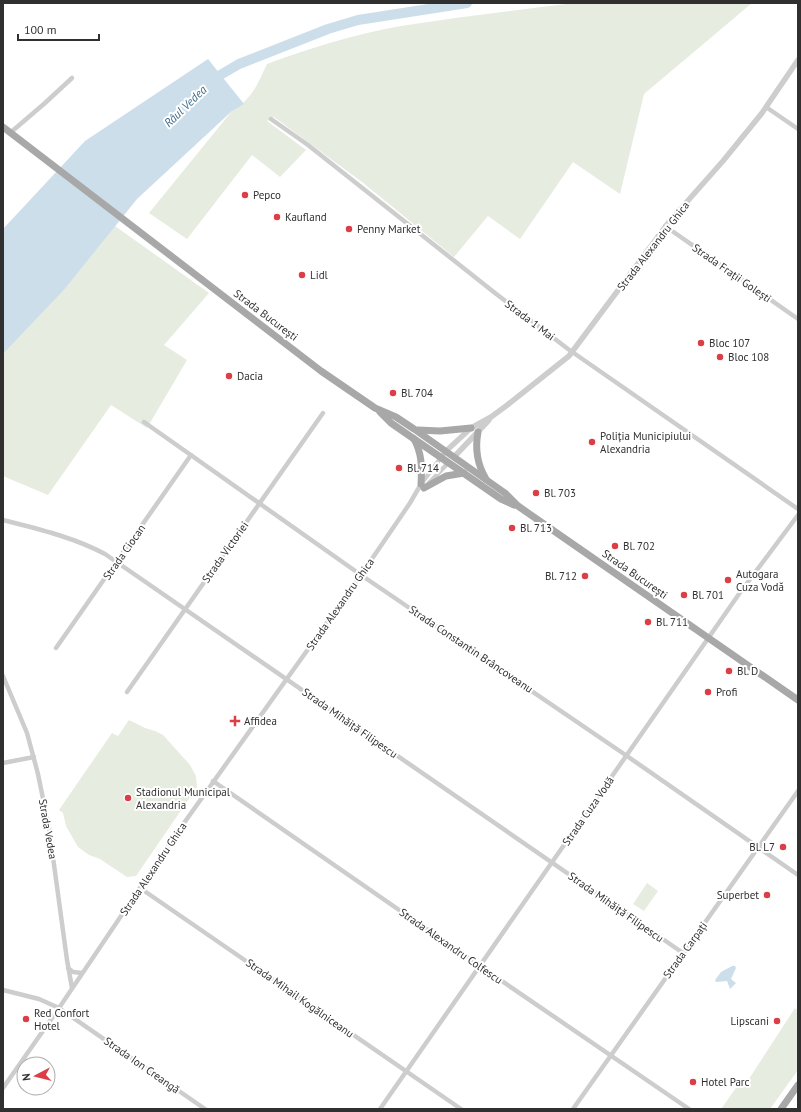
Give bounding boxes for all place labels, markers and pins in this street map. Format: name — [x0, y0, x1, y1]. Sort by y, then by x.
place label: Pepco — [253, 188, 281, 202]
marker: Pepco — [240, 190, 250, 200]
place label: Kaufland — [285, 210, 327, 224]
marker: Kaufland — [272, 212, 282, 222]
place label: Penny Market — [357, 222, 421, 236]
marker: Penny Market — [344, 224, 354, 234]
place label: Lidl — [310, 268, 329, 282]
marker: Lidl — [297, 270, 307, 280]
place label: Bloc 107 — [709, 336, 750, 350]
marker: Bloc 107 — [696, 338, 706, 348]
place label: Bloc 108 — [728, 350, 769, 364]
marker: Bloc 108 — [715, 352, 725, 362]
place label: Dacia — [237, 369, 263, 383]
marker: Dacia — [224, 371, 234, 381]
place label: Bl. 704 — [401, 386, 433, 400]
marker: Bl. 704 — [388, 388, 398, 398]
place label: Poliția Municipiului Alexandria — [600, 429, 691, 456]
marker: Poliția Municipiului Alexandria — [587, 437, 597, 447]
place label: Bl. 714 — [407, 461, 439, 475]
marker: Bl. 714 — [394, 463, 404, 473]
place label: Bl. 703 — [544, 486, 576, 500]
marker: Bl. 703 — [531, 488, 541, 498]
place label: Bl. 713 — [520, 521, 552, 535]
marker: Bl. 713 — [507, 523, 517, 533]
place label: Bl. 702 — [623, 539, 655, 553]
marker: Bl. 702 — [610, 541, 620, 551]
place label: Autogara Cuza Vodă — [736, 567, 784, 594]
place label: Bl. 712 — [545, 569, 577, 583]
marker: Bl. 712 — [580, 571, 590, 581]
marker: Autogara Cuza Vodă — [723, 575, 733, 585]
place label: Bl. 701 — [692, 588, 724, 602]
marker: Bl. 701 — [679, 590, 689, 600]
place label: Bl. 711 — [656, 615, 688, 629]
marker: Bl. 711 — [643, 617, 653, 627]
place label: Bl. D — [737, 664, 758, 678]
marker: Bl. D — [724, 666, 734, 676]
place label: Profi — [716, 685, 737, 699]
marker: Profi — [703, 687, 713, 697]
place label: Affidea — [244, 714, 277, 728]
marker: Affidea — [229, 715, 241, 727]
place label: Stadionul Municipal Alexandria — [136, 785, 231, 812]
marker: Stadionul Municipal Alexandria — [123, 793, 133, 803]
place label: Bl. L7 — [749, 840, 775, 854]
marker: Bl. L7 — [778, 842, 788, 852]
place label: Superbet — [717, 888, 759, 902]
marker: Superbet — [762, 890, 772, 900]
place label: Red Confort Hotel — [34, 1006, 90, 1033]
marker: Red Confort Hotel — [21, 1014, 31, 1024]
place label: Lipscani — [730, 1014, 769, 1028]
marker: Lipscani — [772, 1016, 782, 1026]
place label: Hotel Parc — [701, 1075, 750, 1089]
marker: Hotel Parc — [688, 1077, 698, 1087]

